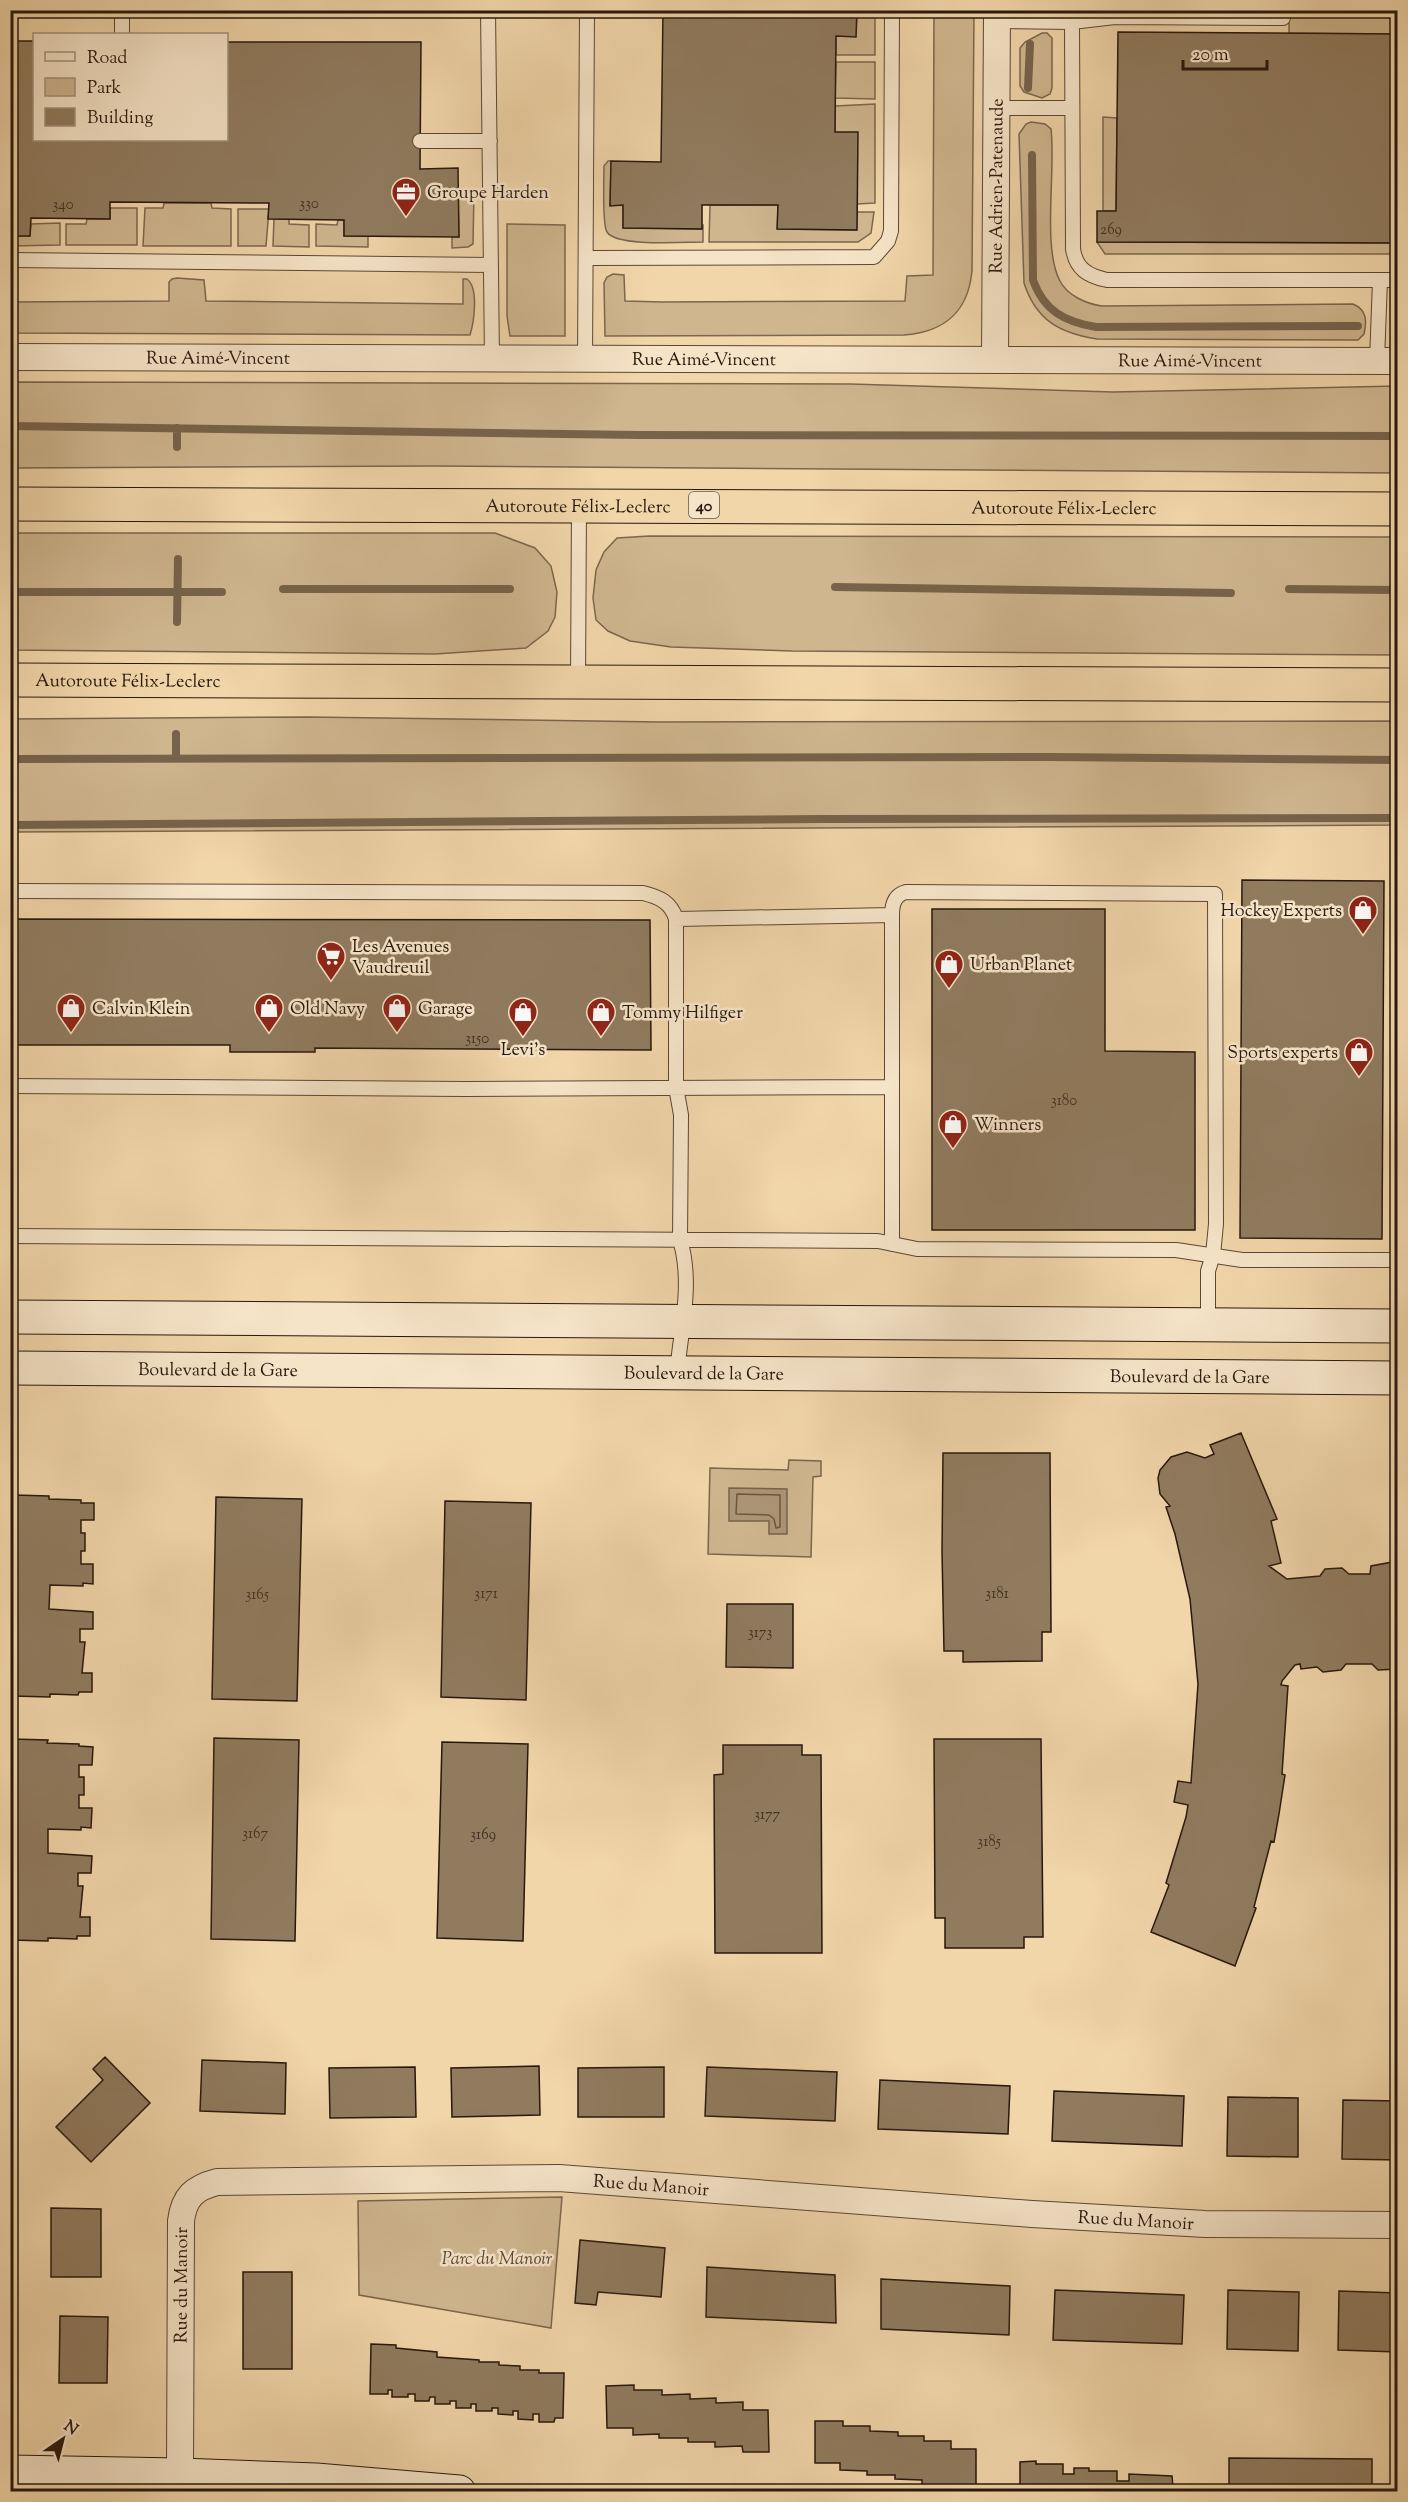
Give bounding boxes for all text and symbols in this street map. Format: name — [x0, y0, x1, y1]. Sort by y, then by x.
legend — [33, 33, 228, 141]
scale bar — [1183, 33, 1267, 71]
text: 20 m — [1192, 43, 1229, 69]
text: Road — [87, 46, 127, 72]
text: Park — [87, 76, 122, 102]
street label: Rue Adrien-Patenaude — [984, 98, 1011, 274]
text: Building — [87, 106, 153, 132]
office icon: Groupe Harden — [390, 176, 422, 218]
place label: Groupe Harden — [427, 181, 549, 207]
house number: 330 — [299, 194, 319, 215]
house number: 340 — [52, 195, 74, 216]
house number: 269 — [1100, 220, 1122, 241]
street label: Rue Aimé-Vincent — [146, 346, 290, 373]
street label: Rue Aimé-Vincent — [632, 348, 776, 374]
street label: Rue Aimé-Vincent — [1118, 349, 1262, 376]
road number: 40 — [689, 492, 719, 518]
street label: Autoroute Félix-Leclerc — [485, 495, 671, 521]
street label: Autoroute Félix-Leclerc — [971, 496, 1157, 523]
street label: Autoroute Félix-Leclerc — [35, 669, 221, 696]
shop icon: Hockey Experts — [1347, 894, 1379, 936]
place label: Hockey Experts — [1221, 899, 1342, 925]
place label: Les Avenues Vaudreuil — [352, 935, 449, 982]
supermarket icon: Les Avenues Vaudreuil — [315, 940, 347, 982]
shop icon: Urban Planet — [933, 948, 965, 990]
place label: Urban Planet — [970, 953, 1072, 979]
shop icon: Calvin Klein — [55, 992, 87, 1034]
shop icon: Old Navy — [253, 992, 285, 1034]
shop icon: Garage — [381, 992, 413, 1034]
shop icon: Levi's — [507, 996, 539, 1038]
shop icon: Tommy Hilfiger — [585, 996, 617, 1038]
place label: Calvin Klein — [92, 997, 191, 1023]
place label: Old Navy — [290, 997, 365, 1023]
place label: Garage — [418, 997, 473, 1023]
place label: Tommy Hilfiger — [622, 1001, 743, 1027]
house number: 3150 — [465, 1029, 489, 1050]
shop icon: Sports experts — [1343, 1036, 1375, 1078]
place label: Levi's — [501, 1038, 545, 1064]
place label: Sports experts — [1227, 1041, 1338, 1067]
house number: 3180 — [1051, 1091, 1077, 1112]
shop icon: Winners — [937, 1108, 969, 1150]
place label: Winners — [974, 1113, 1041, 1139]
street label: Boulevard de la Gare — [138, 1358, 298, 1385]
street label: Boulevard de la Gare — [624, 1361, 784, 1389]
street label: Boulevard de la Gare — [1110, 1365, 1270, 1392]
house number: 3171 — [474, 1584, 498, 1605]
house number: 3181 — [985, 1584, 1009, 1605]
house number: 3165 — [245, 1585, 269, 1606]
house number: 3173 — [748, 1623, 772, 1644]
house number: 3177 — [754, 1805, 781, 1826]
house number: 3167 — [242, 1824, 269, 1845]
house number: 3169 — [470, 1825, 496, 1846]
house number: 3185 — [977, 1832, 1001, 1853]
street label: Rue du Manoir — [592, 2170, 710, 2204]
street label: Rue du Manoir — [1077, 2206, 1195, 2238]
street label: Rue du Manoir — [170, 2227, 196, 2343]
park label: Parc du Manoir — [442, 2247, 553, 2273]
north arrow — [33, 2409, 93, 2469]
text: N — [58, 2416, 82, 2442]

